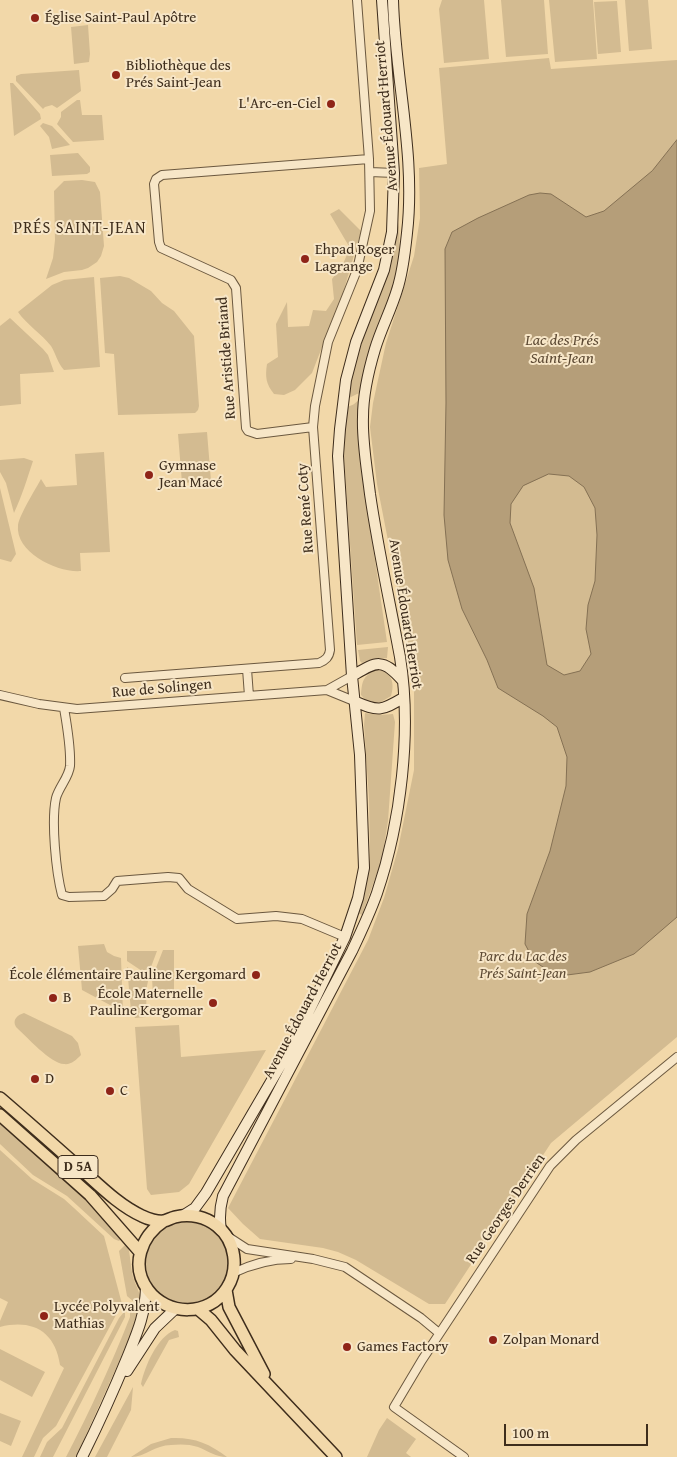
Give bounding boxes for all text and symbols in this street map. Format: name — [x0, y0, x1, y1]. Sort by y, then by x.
place label: Église Saint-Paul Apôtre — [45, 9, 196, 27]
marker: Église Saint-Paul Apôtre — [29, 12, 41, 24]
street label: Avenue Édouard Herriot — [371, 40, 403, 192]
place label: Bibliothèque des Prés Saint-Jean — [126, 57, 231, 92]
marker: Bibliothèque des Prés Saint-Jean — [110, 69, 122, 81]
place label: L'Arc-en-Ciel — [239, 95, 321, 113]
marker: L'Arc-en-Ciel — [325, 98, 337, 110]
district label: PRÉS SAINT-JEAN — [12, 219, 148, 239]
place label: Ehpad Roger Lagrange — [315, 241, 394, 276]
marker: Ehpad Roger Lagrange — [299, 253, 311, 265]
street label: Rue Aristide Briand — [214, 296, 240, 420]
water label: Lac des Prés Saint-Jean — [525, 331, 599, 369]
place label: Gymnase Jean Macé — [159, 457, 223, 492]
street label: Rue René Coty — [294, 462, 318, 554]
marker: Gymnase Jean Macé — [143, 469, 155, 481]
street label: Avenue Édouard Herriot — [384, 538, 426, 690]
street label: Rue de Solingen — [111, 676, 213, 702]
street label: Avenue Édouard Herriot — [259, 940, 347, 1082]
park label: Parc du Lac des Prés Saint-Jean — [479, 948, 567, 983]
place label: École élémentaire Pauline Kergomard — [10, 966, 246, 984]
marker: École élémentaire Pauline Kergomard — [250, 969, 262, 981]
place label: École Maternelle Pauline Kergomar — [90, 985, 203, 1020]
place label: B — [63, 989, 72, 1007]
marker: B — [47, 992, 59, 1004]
marker: École Maternelle Pauline Kergomar — [207, 997, 219, 1009]
place label: D — [45, 1070, 54, 1088]
marker: D — [29, 1073, 41, 1085]
place label: C — [120, 1082, 128, 1100]
marker: C — [104, 1085, 116, 1097]
street label: Rue Georges Derrien — [463, 1151, 549, 1267]
road number: D 5A — [58, 1156, 98, 1178]
place label: Lycée Polyvalent Mathias — [54, 1298, 159, 1333]
marker: Lycée Polyvalent Mathias — [38, 1310, 50, 1322]
place label: Zolpan Monard — [503, 1331, 599, 1349]
marker: Zolpan Monard — [487, 1334, 499, 1346]
place label: Games Factory — [357, 1338, 449, 1356]
marker: Games Factory — [341, 1341, 353, 1353]
scale bar — [507, 1414, 651, 1446]
text: 100 m — [512, 1422, 549, 1443]

